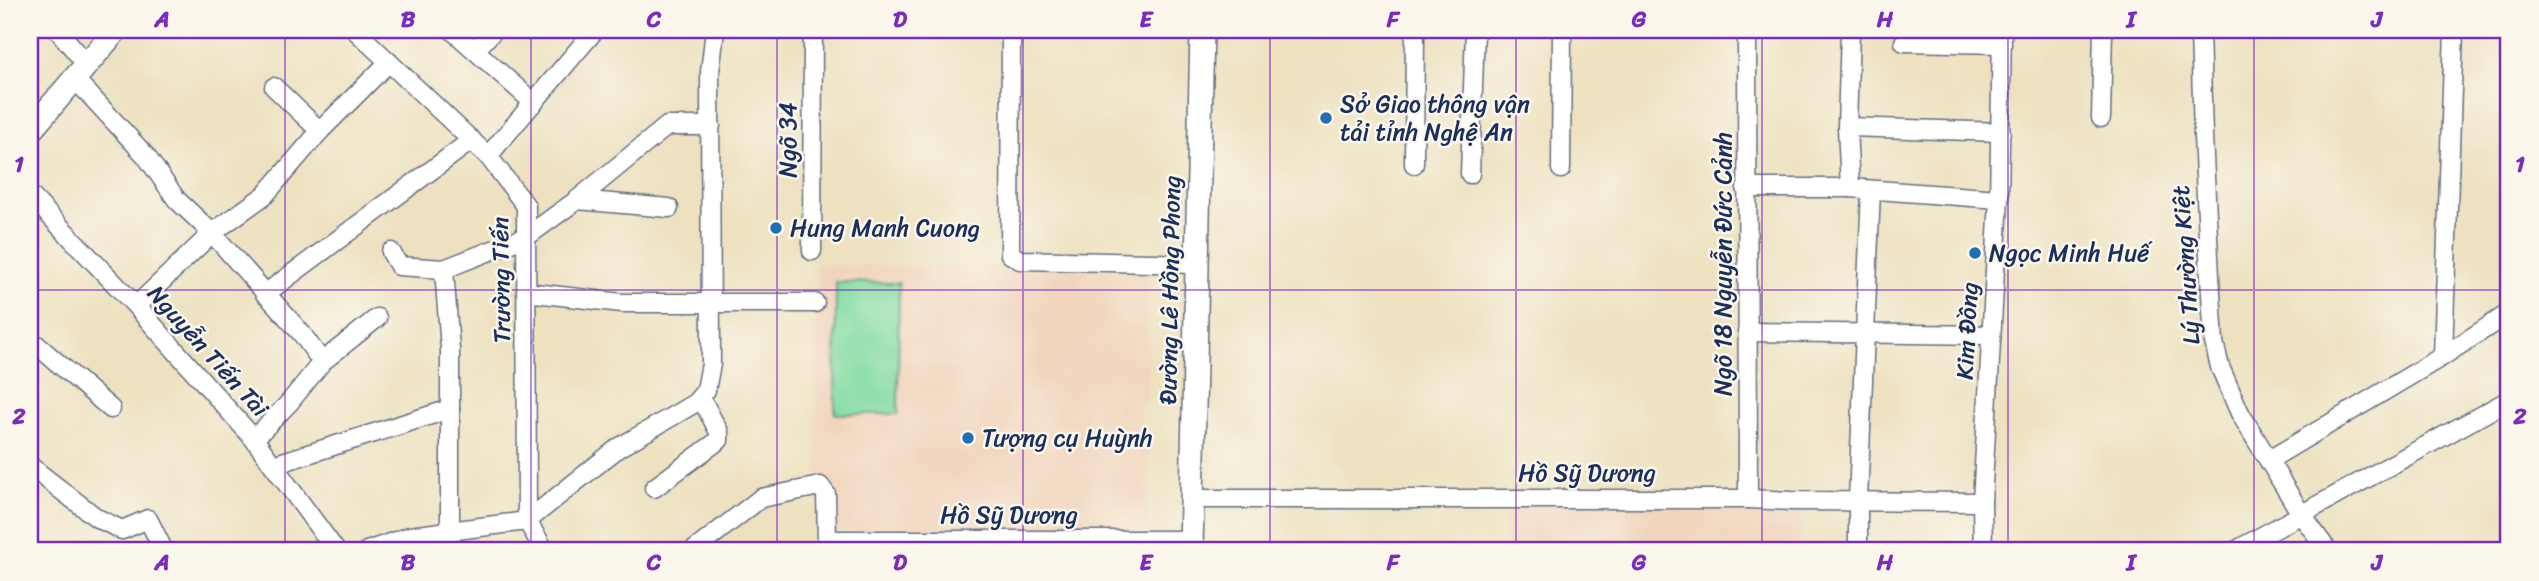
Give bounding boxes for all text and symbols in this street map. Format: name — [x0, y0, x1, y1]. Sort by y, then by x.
text: A — [153, 0, 170, 40]
text: B — [401, 0, 416, 40]
text: C — [646, 0, 662, 40]
text: D — [893, 0, 908, 40]
text: E — [1140, 0, 1155, 40]
text: F — [1386, 0, 1401, 40]
text: G — [1631, 0, 1647, 40]
text: H — [1876, 0, 1894, 40]
text: I — [2125, 0, 2137, 40]
text: J — [2370, 0, 2384, 40]
place label: Sở Giao thông vận tải tỉnh Nghệ An — [1340, 83, 1530, 153]
street label: Ngõ 34 — [767, 102, 809, 178]
marker: Sở Giao thông vận tải tỉnh Nghệ An — [1318, 110, 1334, 126]
street label: Ngõ 18 Nguyễn Đức Cảnh — [1702, 132, 1744, 396]
text: 1 — [14, 144, 24, 185]
text: 1 — [2515, 144, 2525, 185]
street label: Đường Lê Hồng Phong — [1147, 175, 1193, 405]
street label: Lý Thường Kiệt — [2159, 184, 2213, 346]
place label: Hung Manh Cuong — [790, 207, 980, 249]
street label: Trường Tiến — [479, 216, 523, 344]
marker: Hung Manh Cuong — [768, 220, 784, 236]
place label: Ngọc Minh Huế — [1989, 232, 2153, 274]
marker: Ngọc Minh Huế — [1967, 245, 1983, 261]
street label: Nguyễn Tiến Tài — [137, 275, 280, 428]
street label: Kim Đồng — [1943, 281, 1991, 381]
text: 2 — [11, 396, 26, 437]
text: 2 — [2512, 396, 2527, 437]
place label: Tượng cụ Huỳnh — [982, 417, 1152, 459]
marker: Tượng cụ Huỳnh — [960, 430, 976, 446]
street label: Hồ Sỹ Dương — [1518, 452, 1656, 494]
street label: Hồ Sỹ Dương — [940, 494, 1078, 536]
text: A — [153, 542, 170, 581]
text: B — [401, 542, 416, 581]
text: C — [646, 542, 662, 581]
text: D — [893, 542, 908, 581]
text: E — [1140, 542, 1155, 581]
text: F — [1386, 542, 1401, 581]
text: G — [1631, 542, 1647, 581]
text: H — [1876, 542, 1894, 581]
text: I — [2125, 542, 2137, 581]
text: J — [2370, 542, 2384, 581]

